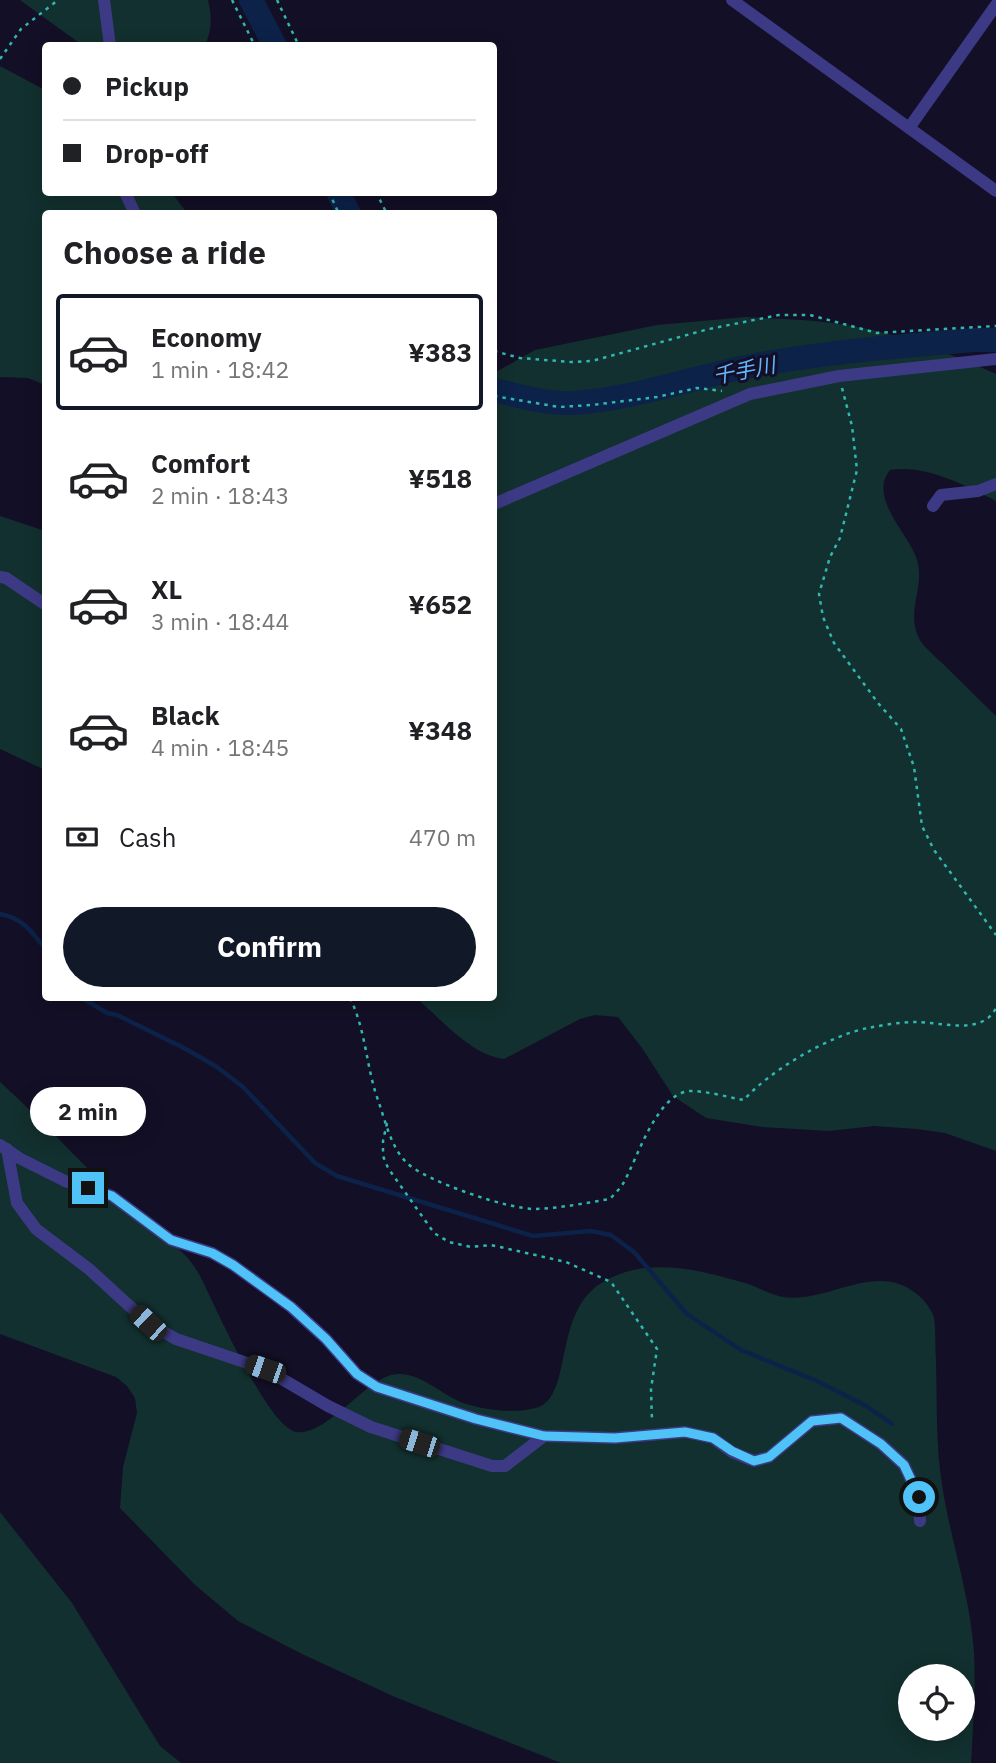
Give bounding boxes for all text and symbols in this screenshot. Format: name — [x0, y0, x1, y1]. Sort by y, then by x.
text: Pickup — [105, 69, 189, 103]
text: Drop-off — [105, 136, 208, 170]
text: Choose a ride — [63, 231, 266, 273]
text: Economy — [151, 320, 262, 354]
icon: car — [67, 321, 130, 384]
text: ¥383 — [408, 335, 472, 369]
water label: 千手川 — [710, 350, 780, 390]
text: 1 min · 18:42 — [151, 354, 289, 384]
text: Comfort — [151, 446, 250, 480]
icon: car — [67, 447, 130, 510]
text: ¥518 — [408, 461, 472, 495]
text: 2 min · 18:43 — [151, 480, 289, 510]
text: XL — [151, 572, 182, 606]
icon: car — [67, 573, 130, 636]
text: ¥652 — [408, 587, 472, 621]
text: 3 min · 18:44 — [151, 606, 289, 636]
text: Black — [151, 698, 219, 732]
icon: car — [67, 699, 130, 762]
text: ¥348 — [408, 713, 472, 747]
text: 4 min · 18:45 — [151, 732, 289, 762]
icon: cash — [63, 818, 101, 856]
text: Cash — [119, 820, 176, 854]
text: 470 m — [409, 822, 476, 852]
button: Confirm — [63, 907, 476, 987]
callout: 2 min — [30, 1086, 146, 1136]
text: 2 min — [58, 1096, 118, 1126]
route end — [72, 1172, 104, 1204]
car — [126, 1301, 171, 1345]
car — [242, 1352, 289, 1386]
car — [396, 1427, 443, 1459]
route start — [903, 1481, 935, 1513]
map controls — [898, 1664, 975, 1741]
button: locate — [898, 1664, 975, 1741]

